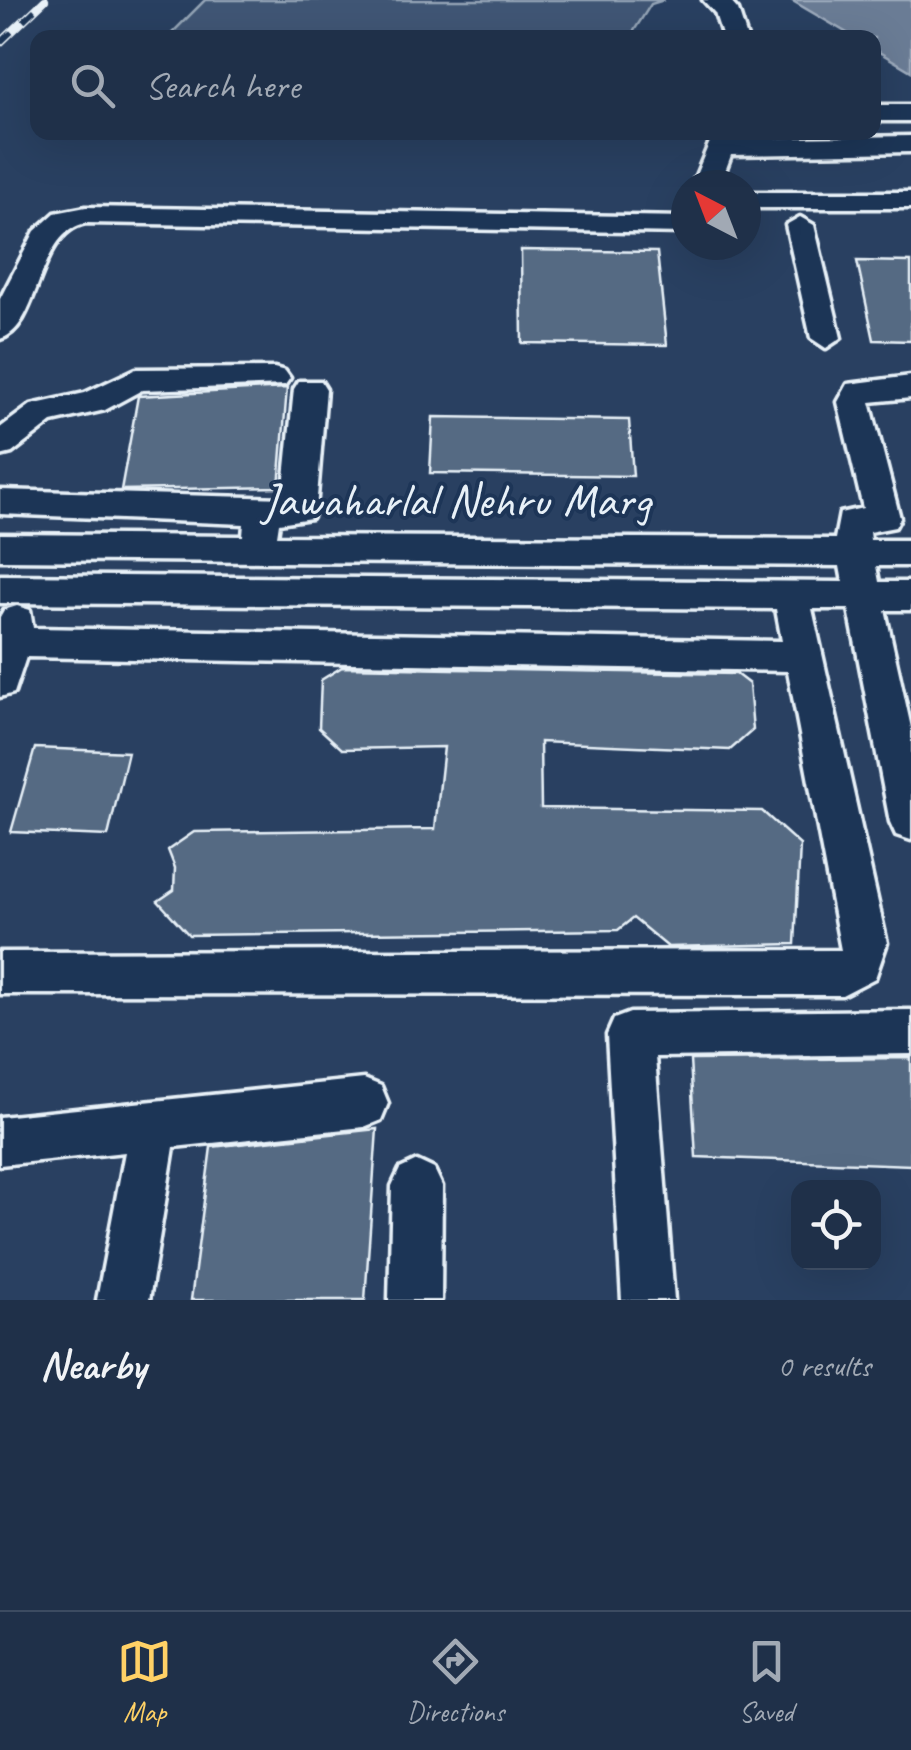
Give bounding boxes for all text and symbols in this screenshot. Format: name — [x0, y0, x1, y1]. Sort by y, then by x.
search box — [30, 30, 881, 140]
icon: search — [65, 58, 120, 113]
text: Search here — [145, 62, 300, 109]
north arrow — [671, 170, 761, 260]
street label: Jawaharlal Nehru Marg — [260, 470, 653, 530]
map controls — [791, 1180, 881, 1270]
button: locate — [791, 1180, 881, 1270]
text: Nearby — [40, 1339, 146, 1392]
text: 0 results — [777, 1345, 871, 1386]
tab: Map — [117, 1634, 172, 1729]
tab: Directions — [407, 1634, 504, 1729]
tab: Saved — [739, 1634, 794, 1729]

